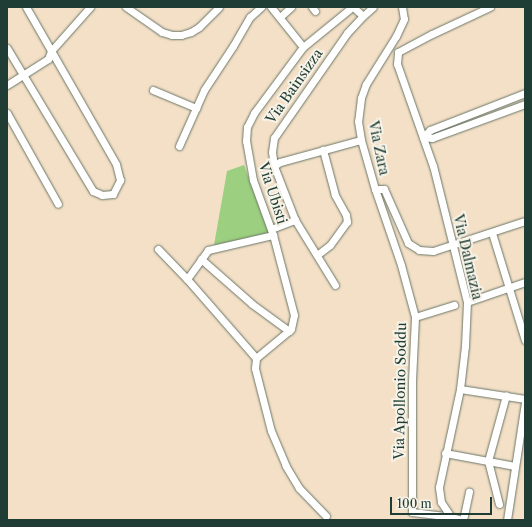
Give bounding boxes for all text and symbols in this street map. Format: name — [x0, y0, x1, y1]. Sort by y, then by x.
street label: Via Bainsizza — [262, 45, 326, 127]
street label: Via Zara — [365, 119, 393, 177]
street label: Via Ubisti — [255, 160, 291, 226]
street label: Via Dalmazia — [450, 212, 486, 302]
street label: Via Apollonio Soddu — [390, 322, 410, 460]
scale bar — [392, 489, 494, 515]
text: 100 m — [397, 496, 432, 511]

